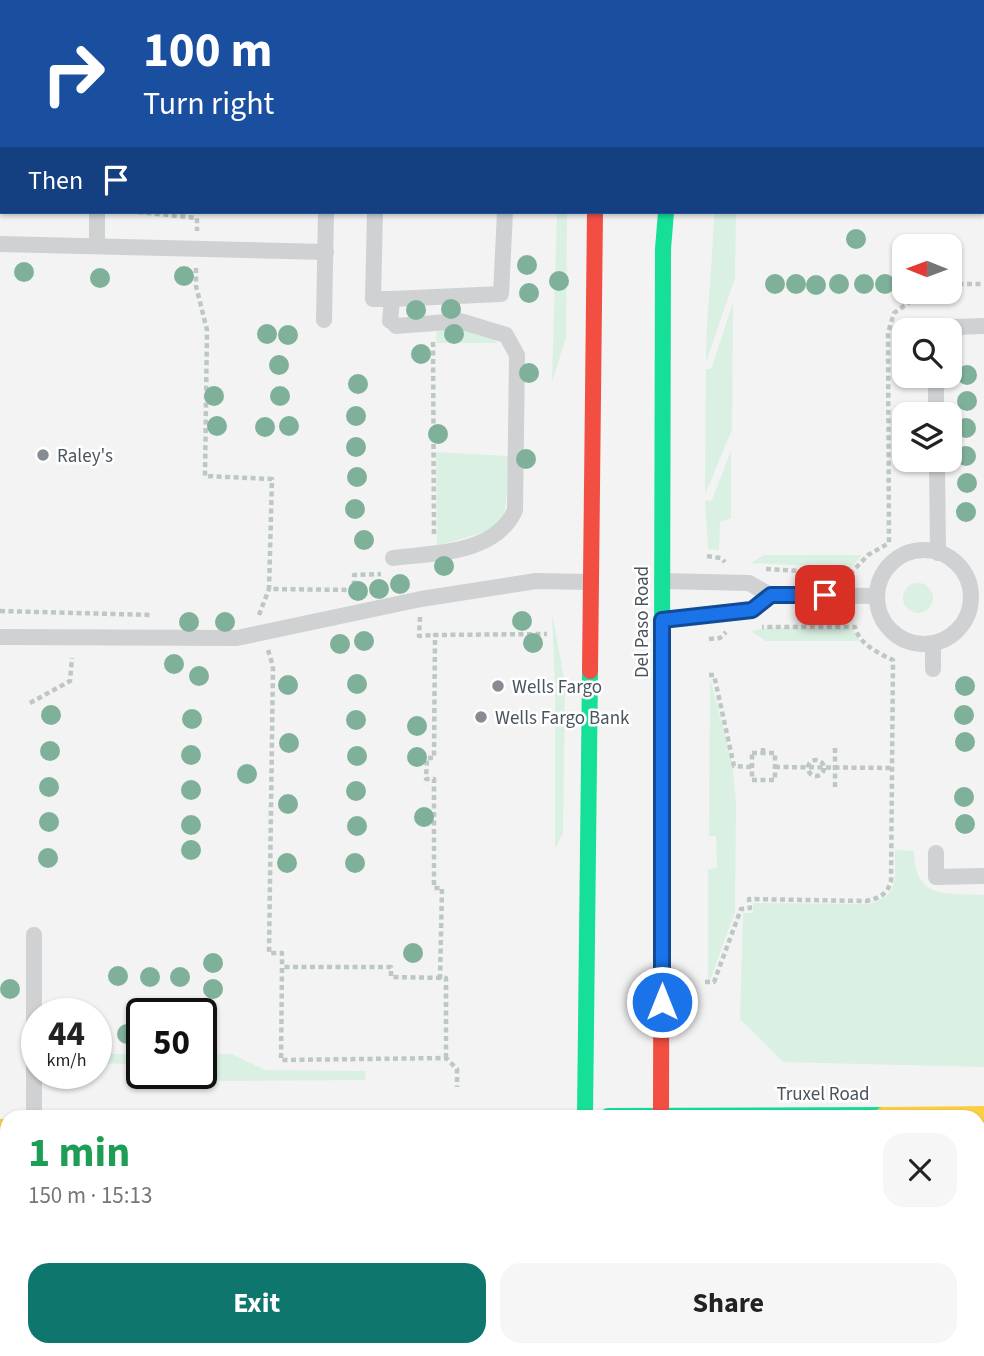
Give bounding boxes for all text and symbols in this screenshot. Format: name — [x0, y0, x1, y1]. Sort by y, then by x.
text: 100 m — [143, 16, 272, 86]
icon: right — [28, 28, 119, 119]
text: Turn right — [143, 81, 274, 127]
icon: arrive — [97, 161, 135, 199]
text: Then — [28, 162, 83, 199]
north arrow — [892, 234, 962, 304]
map controls — [892, 234, 962, 472]
button: search — [892, 318, 962, 388]
button: layers — [892, 402, 962, 472]
place label: Raley's — [57, 443, 113, 470]
marker: Raley's — [35, 447, 51, 463]
pin — [795, 565, 855, 625]
street label: Del Paso Road — [629, 566, 656, 678]
icon: arrive — [806, 576, 844, 614]
place label: Wells Fargo — [512, 674, 602, 701]
marker: Wells Fargo — [490, 678, 506, 694]
place label: Wells Fargo Bank — [495, 705, 630, 732]
marker: Wells Fargo Bank — [473, 709, 489, 725]
position arrow — [625, 965, 699, 1039]
speed limit sign: 50 — [126, 998, 217, 1089]
text: 44 — [48, 1009, 85, 1059]
text: km/h — [47, 1048, 86, 1073]
street label: Truxel Road — [776, 1081, 870, 1108]
text: 1 min — [28, 1123, 130, 1183]
button: close — [883, 1133, 957, 1207]
text: 150 m · 15:13 — [28, 1179, 152, 1212]
button: Exit — [28, 1263, 486, 1343]
button: Share — [500, 1263, 957, 1343]

